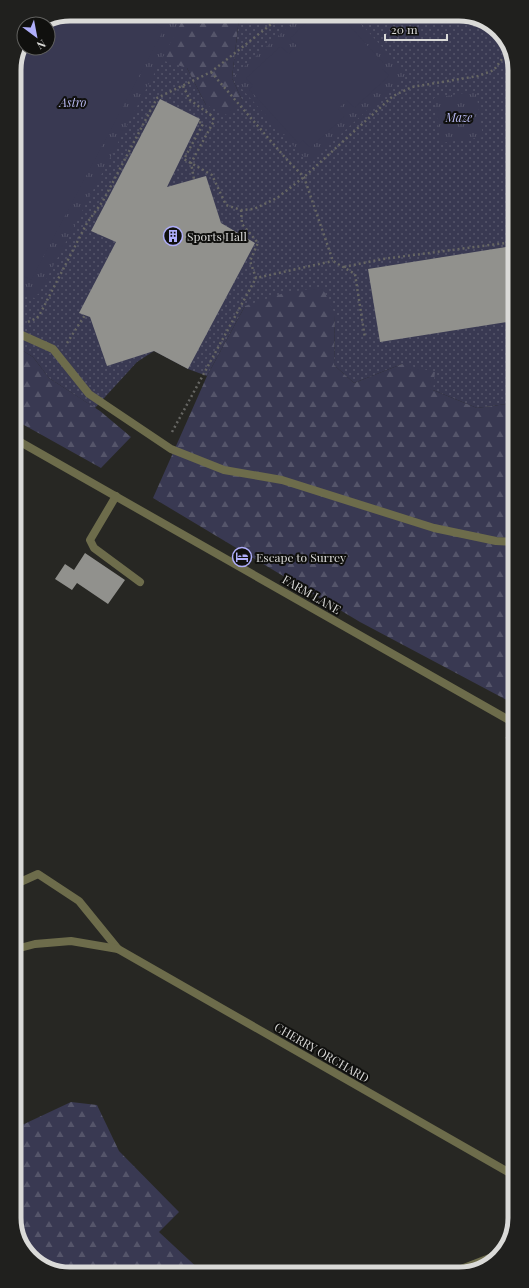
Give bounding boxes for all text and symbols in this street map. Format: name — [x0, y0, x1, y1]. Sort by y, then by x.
north arrow — [16, 16, 56, 56]
scale bar — [385, 16, 447, 42]
text: 20 m — [391, 21, 418, 37]
text: N — [34, 36, 49, 53]
park label: Astro — [58, 94, 87, 110]
park label: Maze — [445, 109, 472, 125]
building icon: Sports Hall — [162, 225, 184, 247]
place label: Sports Hall — [187, 228, 247, 244]
hotel icon: Escape to Surrey — [231, 546, 253, 568]
place label: Escape to Surrey — [256, 549, 346, 565]
street label: FARM LANE — [280, 571, 344, 617]
street label: CHERRY ORCHARD — [272, 1018, 373, 1086]

